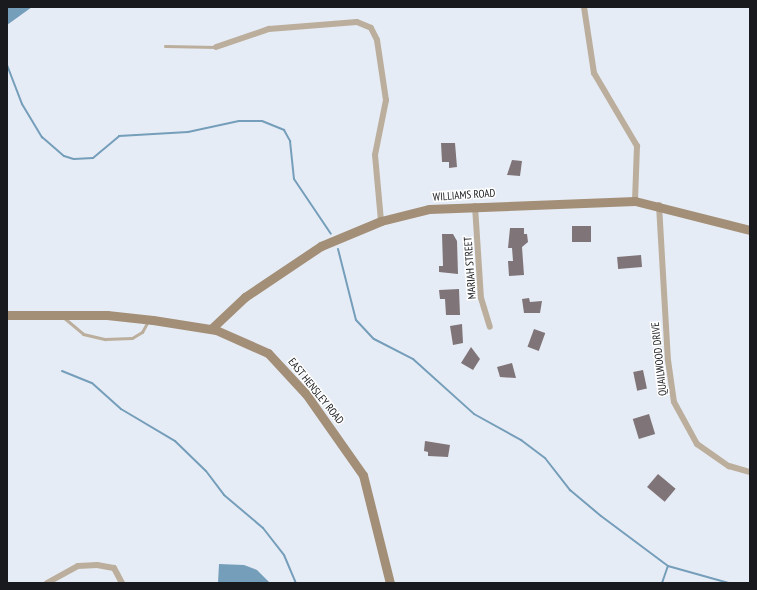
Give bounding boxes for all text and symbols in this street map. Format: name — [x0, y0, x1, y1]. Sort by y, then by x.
street label: WILLIAMS ROAD — [432, 186, 496, 204]
street label: MARIAH STREET — [461, 236, 479, 300]
street label: QUAILWOOD DRIVE — [649, 321, 669, 397]
street label: EAST HENSLEY ROAD — [285, 355, 347, 427]

